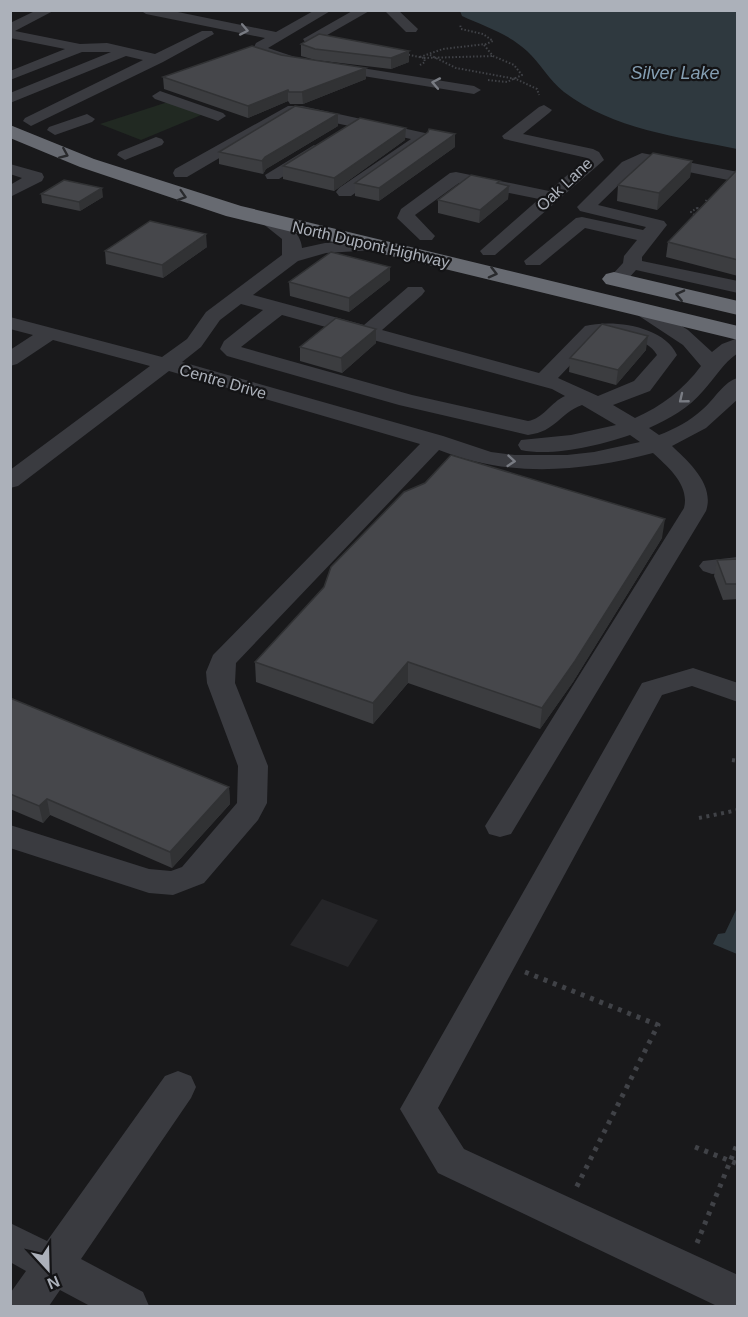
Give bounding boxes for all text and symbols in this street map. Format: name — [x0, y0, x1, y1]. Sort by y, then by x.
one-way arrow — [239, 23, 249, 36]
water label: Silver Lake — [630, 63, 720, 83]
one-way arrow — [432, 77, 442, 90]
one-way arrow — [58, 147, 69, 159]
street label: Oak Lane — [533, 154, 596, 214]
one-way arrow — [176, 188, 187, 201]
street label: North Dupont Highway — [291, 218, 451, 271]
one-way arrow — [488, 265, 498, 278]
one-way arrow — [676, 289, 686, 302]
street label: Centre Drive — [177, 361, 268, 402]
one-way arrow — [678, 391, 689, 402]
one-way arrow — [507, 454, 516, 467]
north arrow — [18, 1239, 78, 1299]
text: N — [45, 1272, 62, 1292]

